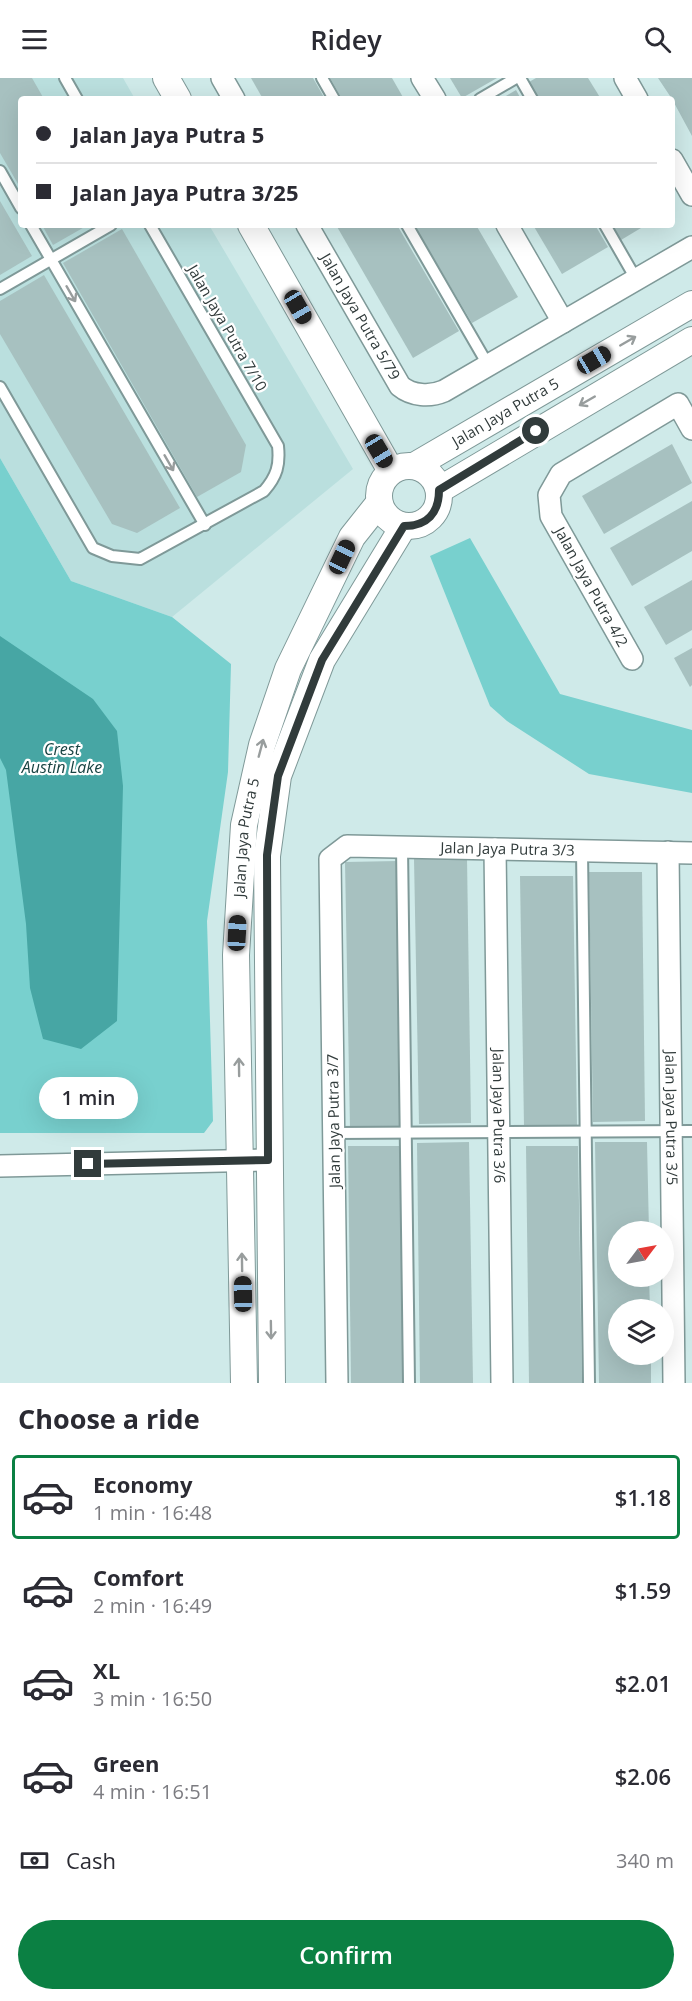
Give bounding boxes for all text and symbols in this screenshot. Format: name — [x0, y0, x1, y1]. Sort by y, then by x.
text: Ridey — [310, 21, 382, 58]
icon: menu — [18, 23, 51, 56]
icon: search — [641, 23, 674, 56]
text: Jalan Jaya Putra 5 — [72, 119, 264, 149]
text: Jalan Jaya Putra 3/25 — [72, 177, 298, 207]
street label: Jalan Jaya Putra 5/79 — [315, 248, 405, 383]
street label: Jalan Jaya Putra 7/10 — [182, 259, 272, 394]
one-way arrow — [65, 285, 77, 302]
car — [281, 287, 315, 327]
one-way arrow — [619, 334, 636, 346]
car — [574, 343, 614, 377]
street label: Jalan Jaya Putra 5 — [446, 373, 562, 452]
one-way arrow — [579, 396, 596, 408]
route start — [522, 417, 549, 444]
car — [362, 431, 396, 471]
one-way arrow — [163, 454, 175, 471]
street label: Jalan Jaya Putra 4/2 — [550, 521, 633, 650]
car — [326, 537, 358, 577]
water label: Crest Austin Lake — [21, 738, 102, 778]
one-way arrow — [256, 739, 268, 758]
street label: Jalan Jaya Putra 5 — [228, 776, 263, 900]
street label: Jalan Jaya Putra 3/3 — [438, 837, 575, 860]
car — [227, 915, 247, 951]
street label: Jalan Jaya Putra 3/6 — [489, 1047, 510, 1183]
street label: Jalan Jaya Putra 3/5 — [661, 1049, 683, 1185]
street label: Jalan Jaya Putra 3/7 — [322, 1054, 344, 1190]
one-way arrow — [233, 1057, 244, 1077]
callout: 1 min — [38, 1077, 138, 1119]
text: 1 min — [62, 1084, 116, 1111]
route end — [74, 1150, 101, 1177]
north arrow — [608, 1221, 674, 1287]
map controls — [608, 1221, 674, 1365]
one-way arrow — [237, 1252, 248, 1272]
car — [234, 1276, 252, 1312]
button: layers — [608, 1299, 674, 1365]
one-way arrow — [266, 1320, 277, 1340]
text: Choose a ride — [18, 1400, 200, 1437]
text: Economy — [93, 1469, 192, 1499]
icon: car — [21, 1470, 75, 1524]
text: $1.18 — [615, 1482, 671, 1512]
text: 1 min · 16:48 — [93, 1499, 212, 1526]
text: Comfort — [93, 1562, 184, 1592]
icon: car — [21, 1563, 75, 1617]
text: $1.59 — [615, 1575, 671, 1605]
text: 2 min · 16:49 — [93, 1592, 212, 1619]
text: XL — [93, 1655, 120, 1685]
icon: car — [21, 1656, 75, 1710]
text: $2.01 — [615, 1668, 671, 1698]
text: 3 min · 16:50 — [93, 1685, 212, 1712]
text: Green — [93, 1748, 159, 1778]
icon: car — [21, 1749, 75, 1803]
text: $2.06 — [615, 1761, 671, 1791]
text: 4 min · 16:51 — [93, 1778, 212, 1805]
icon: cash — [18, 1844, 51, 1877]
text: Cash — [66, 1845, 116, 1875]
text: 340 m — [616, 1847, 674, 1874]
button: Confirm — [18, 1920, 674, 1989]

